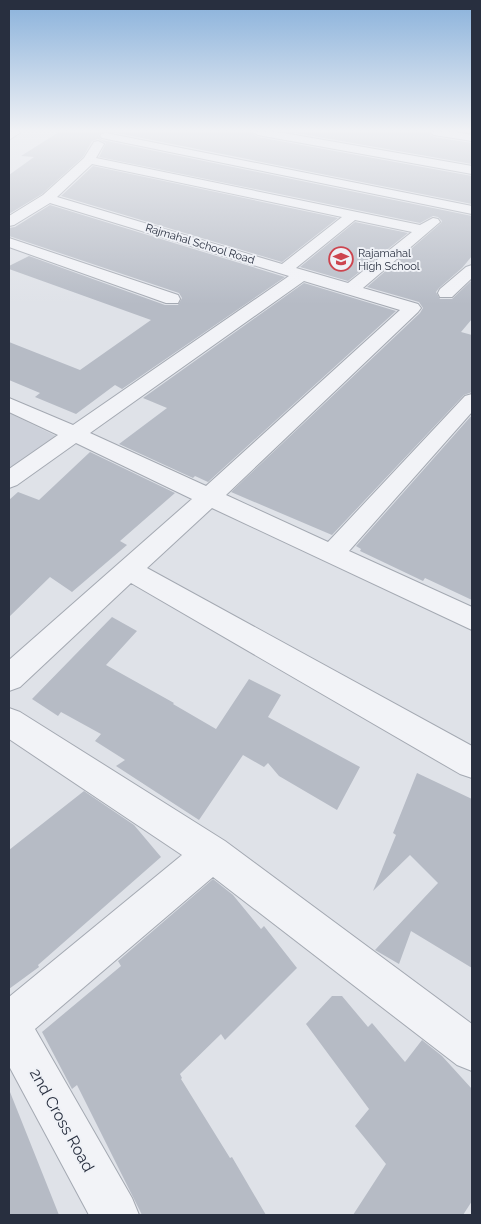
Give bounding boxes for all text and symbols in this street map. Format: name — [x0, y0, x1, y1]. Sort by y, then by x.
street label: Rajmahal School Road — [144, 221, 256, 267]
school or university icon: Rajamahal High School — [328, 246, 354, 272]
place label: Rajamahal High School — [358, 247, 420, 273]
street label: 2nd Cross Road — [26, 1065, 98, 1175]

